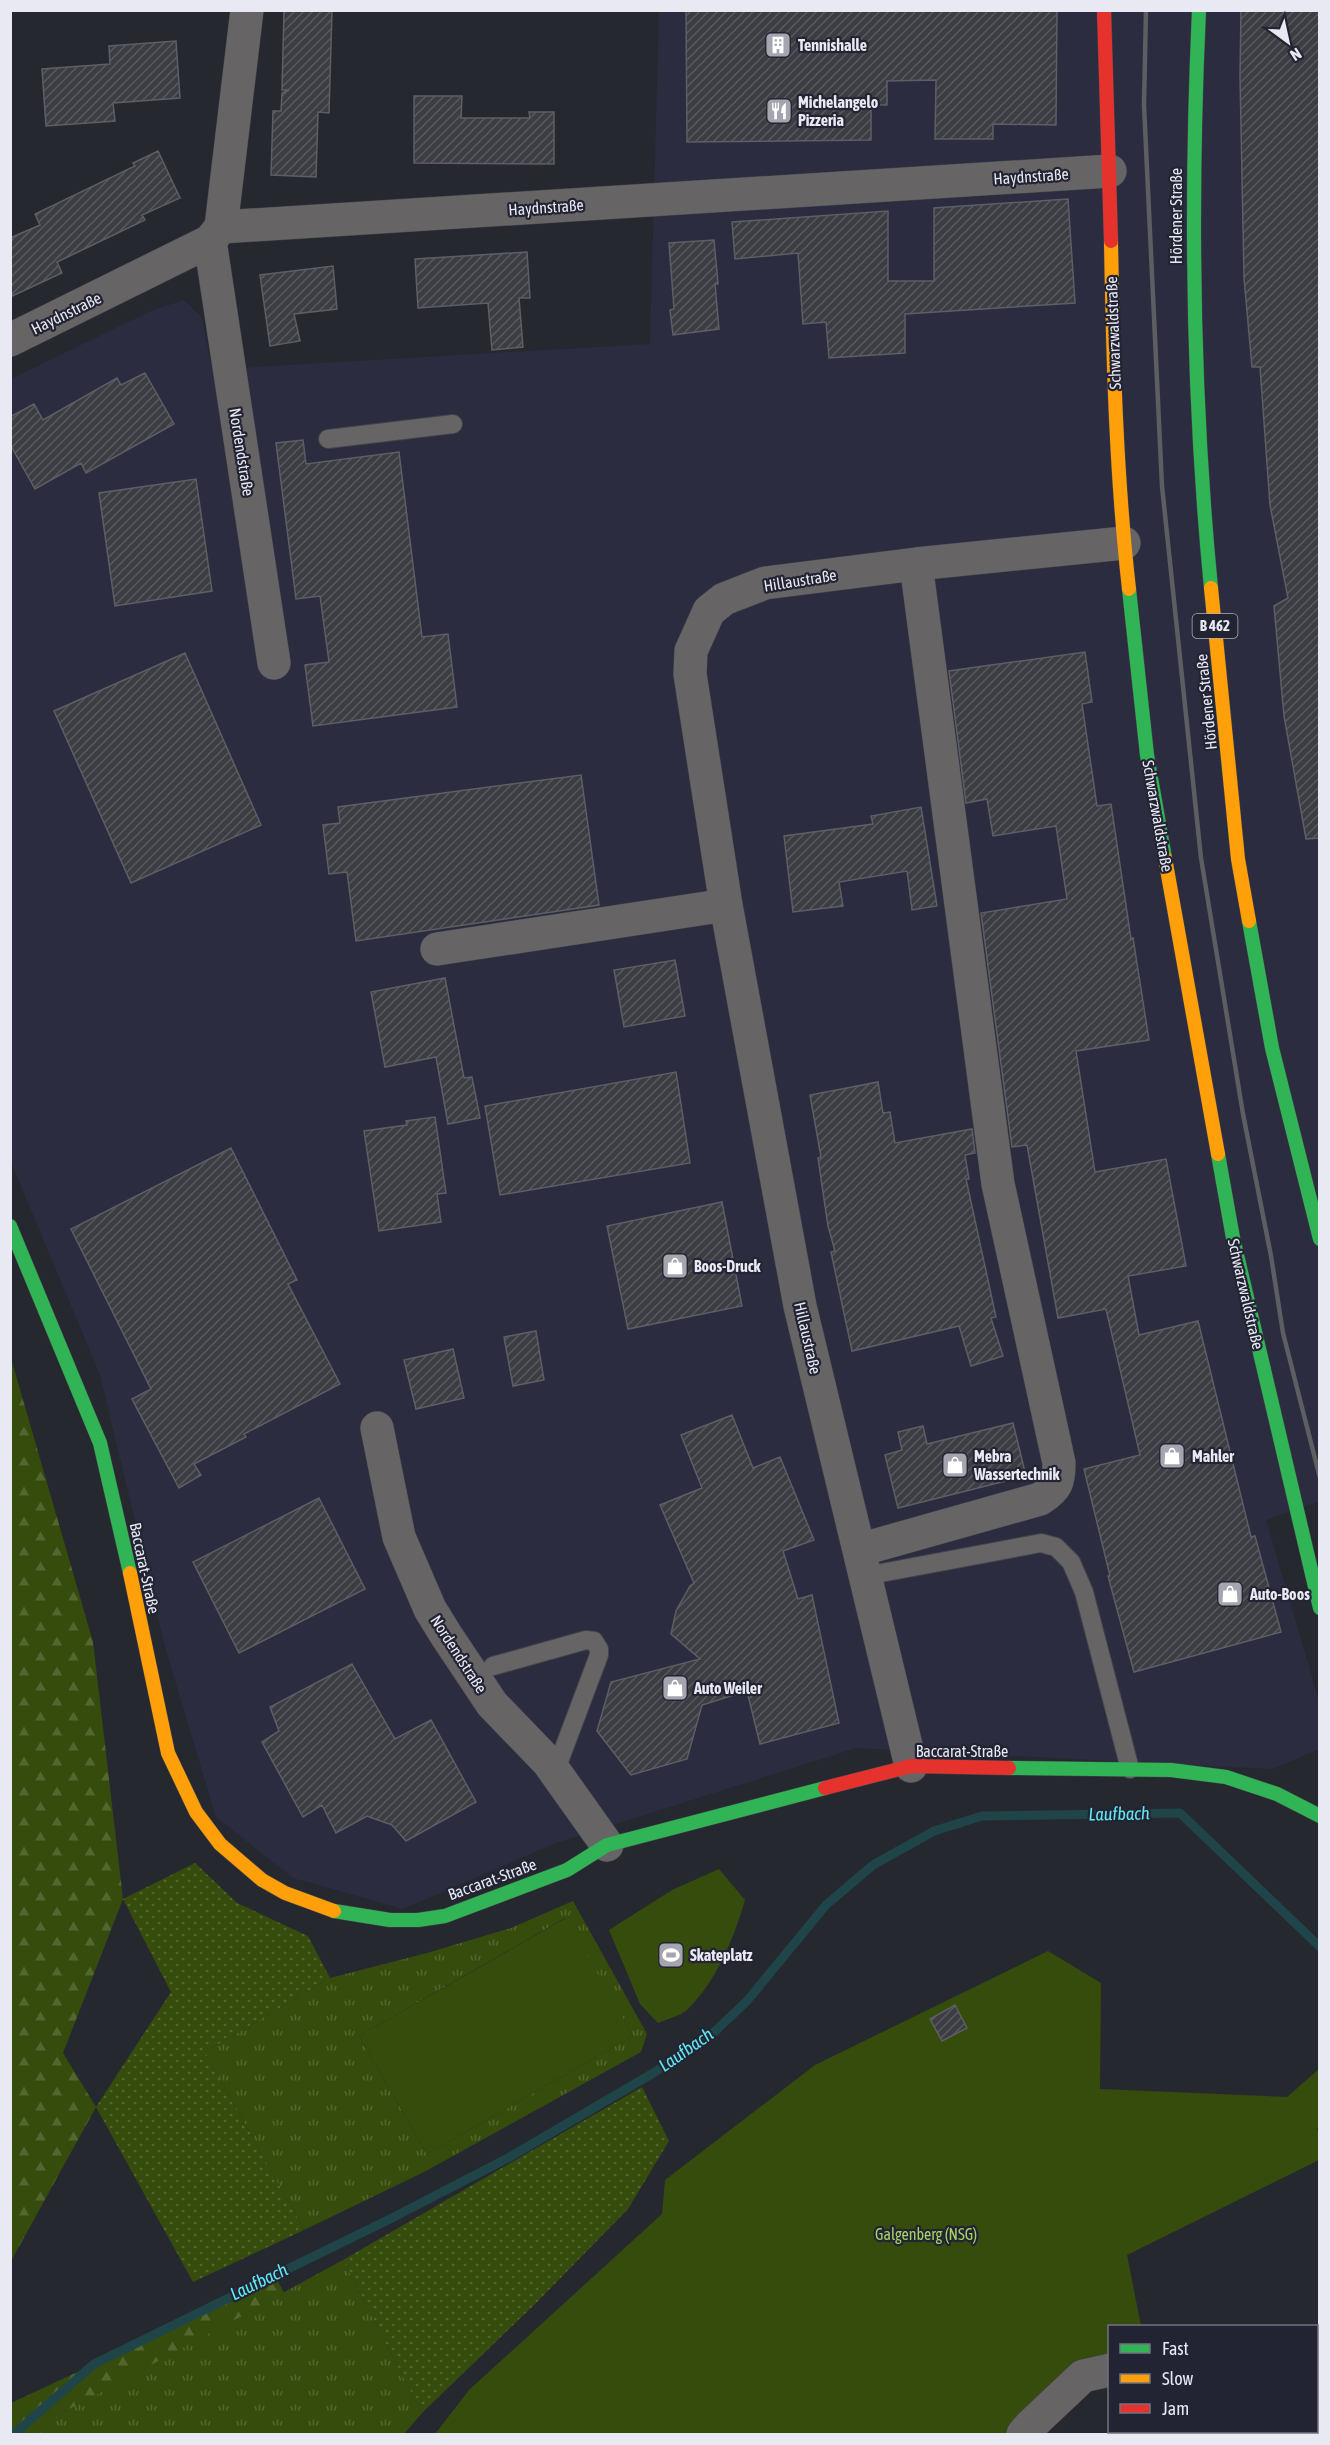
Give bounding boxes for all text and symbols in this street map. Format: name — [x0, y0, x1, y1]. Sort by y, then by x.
north arrow — [1258, 12, 1318, 72]
building icon: Tennishalle — [763, 30, 793, 60]
place label: Tennishalle — [798, 36, 867, 54]
text: N — [1287, 44, 1305, 65]
place label: Michelangelo Pizzeria — [798, 93, 879, 129]
restaurant icon: Michelangelo Pizzeria — [764, 96, 794, 126]
street label: Haydnstraße — [993, 164, 1069, 189]
street label: Hördener Straße — [1167, 168, 1185, 264]
street label: Haydnstraße — [508, 195, 584, 220]
street label: Schwarzwaldstraße — [1102, 276, 1124, 390]
street label: Haydnstraße — [28, 288, 104, 339]
street label: Nordendstraße — [226, 407, 258, 497]
street label: Hillaustraße — [762, 565, 838, 595]
road number: B 462 — [1192, 614, 1238, 638]
street label: Hördener Straße — [1192, 653, 1220, 751]
street label: Schwarzwaldstraße — [1139, 759, 1177, 873]
street label: Schwarzwaldstraße — [1225, 1237, 1267, 1351]
shop icon: Boos-Druck — [660, 1251, 690, 1281]
place label: Boos-Druck — [694, 1257, 762, 1275]
street label: Hillaustraße — [791, 1300, 825, 1376]
shop icon: Mahler — [1157, 1441, 1187, 1471]
place label: Mebra Wassertechnik — [973, 1447, 1060, 1483]
place label: Mahler — [1192, 1447, 1234, 1465]
shop icon: Mebra Wassertechnik — [940, 1450, 970, 1480]
street label: Baccarat-Straße — [127, 1521, 163, 1615]
shop icon: Auto-Boos — [1215, 1579, 1245, 1609]
place label: Auto-Boos — [1249, 1585, 1310, 1603]
street label: Nordendstraße — [427, 1612, 491, 1696]
shop icon: Auto Weiler — [660, 1673, 690, 1703]
place label: Auto Weiler — [693, 1679, 762, 1697]
street label: Baccarat-Straße — [916, 1742, 1008, 1760]
water label: Laufbach — [1088, 1802, 1150, 1825]
street label: Baccarat-Straße — [445, 1855, 539, 1903]
sports icon: Skateplatz — [656, 1940, 686, 1970]
place label: Skateplatz — [690, 1946, 753, 1964]
water label: Laufbach — [655, 2023, 717, 2076]
park label: Galgenberg (NSG) — [875, 2225, 977, 2244]
water label: Laufbach — [227, 2259, 291, 2304]
legend — [1108, 2325, 1318, 2433]
text: Fast — [1162, 2338, 1189, 2359]
text: Slow — [1162, 2368, 1193, 2389]
text: Jam — [1162, 2398, 1189, 2419]

